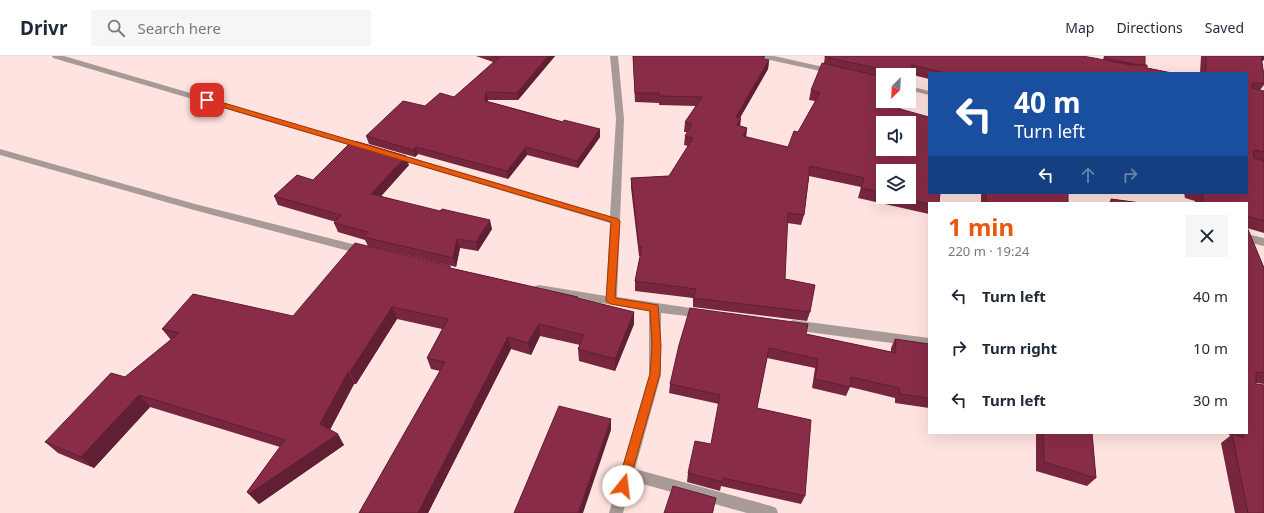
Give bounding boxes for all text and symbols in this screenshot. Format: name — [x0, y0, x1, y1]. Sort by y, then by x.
search box — [91, 10, 371, 46]
text: Drivr — [20, 15, 67, 41]
icon: search — [105, 17, 127, 39]
text: Search here — [137, 18, 221, 38]
text: Map — [1065, 18, 1094, 37]
text: Directions — [1116, 18, 1183, 37]
text: Saved — [1205, 18, 1244, 37]
north arrow — [876, 68, 916, 108]
map controls — [876, 68, 916, 204]
pin — [190, 83, 224, 117]
text: 40 m — [1014, 83, 1081, 121]
icon: left — [948, 88, 1000, 140]
icon: arrive — [196, 89, 218, 111]
button: sound — [876, 116, 916, 156]
text: Turn left — [1014, 119, 1085, 143]
button: layers — [876, 164, 916, 204]
icon: left — [1035, 164, 1057, 186]
icon: ahead — [1077, 164, 1099, 186]
icon: right — [1119, 164, 1141, 186]
text: 1 min — [948, 210, 1014, 243]
button: close — [1186, 215, 1228, 257]
text: 220 m · 19:24 — [948, 242, 1029, 260]
icon: left — [948, 285, 970, 307]
text: Turn left — [982, 286, 1046, 306]
text: 40 m — [1193, 286, 1228, 306]
icon: right — [948, 337, 970, 359]
text: Turn right — [982, 338, 1057, 358]
text: 10 m — [1193, 338, 1228, 358]
icon: left — [948, 389, 970, 411]
text: Turn left — [982, 390, 1046, 410]
text: 30 m — [1193, 390, 1228, 410]
position arrow — [602, 465, 644, 507]

